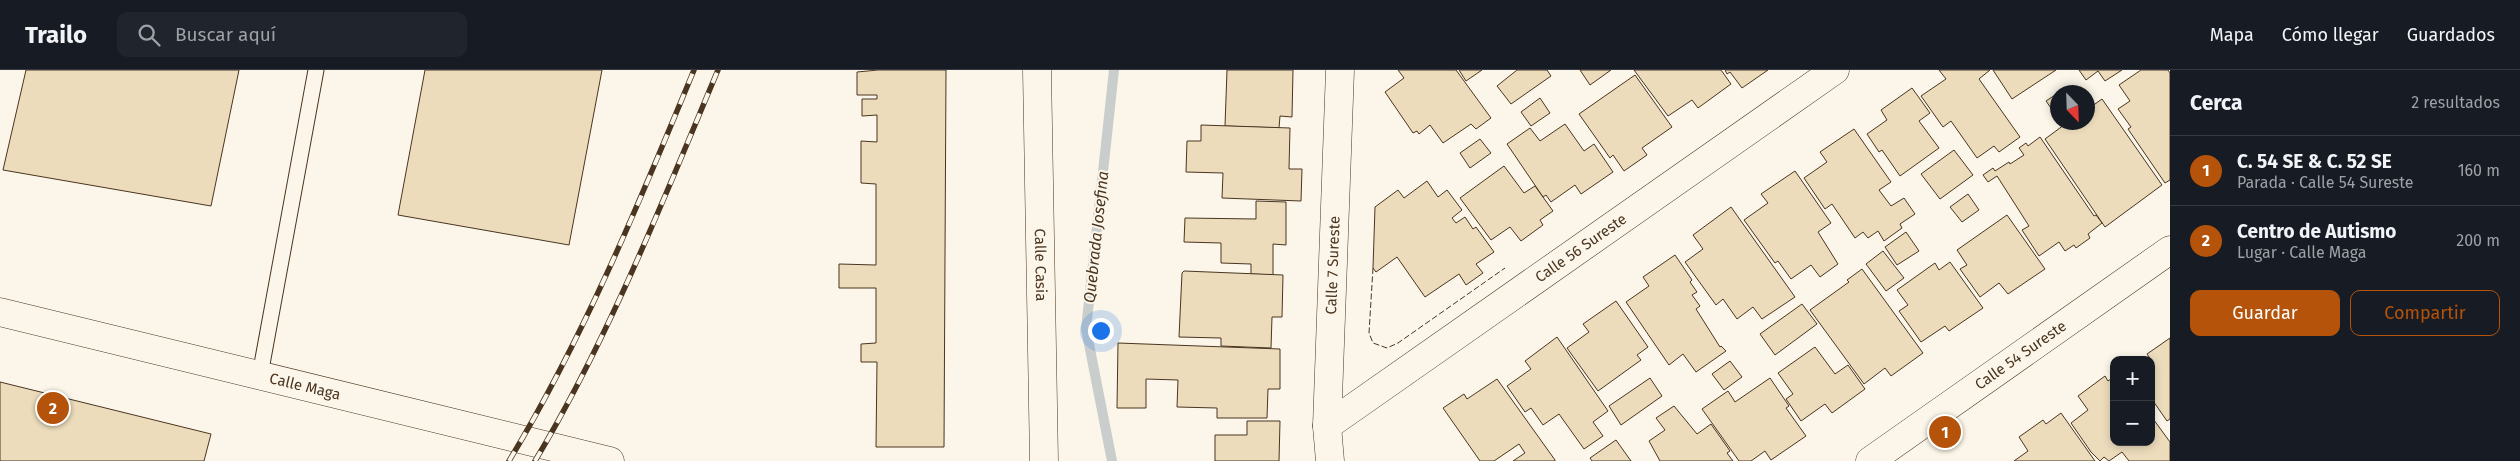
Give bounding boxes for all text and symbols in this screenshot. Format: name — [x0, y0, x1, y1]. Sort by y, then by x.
search box — [117, 12, 467, 57]
text: Trailo — [25, 21, 87, 49]
icon: search — [135, 21, 163, 49]
text: Buscar aquí — [175, 23, 276, 46]
text: Mapa — [2210, 24, 2254, 46]
text: Cómo llegar — [2282, 24, 2379, 46]
text: Guardados — [2407, 24, 2495, 46]
north arrow — [2050, 85, 2095, 130]
text: Cerca — [2190, 90, 2242, 116]
text: 2 resultados — [2411, 93, 2500, 112]
text: C. 54 SE & C. 52 SE — [2237, 150, 2392, 173]
text: 1 — [2202, 161, 2210, 180]
text: 160 m — [2458, 161, 2500, 180]
water label: Quebrada Josefina — [1080, 170, 1112, 304]
text: Parada · Calle 54 Sureste — [2237, 173, 2414, 192]
street label: Calle 56 Sureste — [1532, 210, 1630, 286]
street label: Calle 7 Sureste — [1322, 216, 1344, 315]
text: Centro de Autismo — [2237, 220, 2396, 243]
street label: Calle Casia — [1031, 228, 1050, 302]
text: 2 — [2202, 231, 2210, 250]
text: 200 m — [2456, 231, 2500, 250]
text: Lugar · Calle Maga — [2237, 243, 2367, 262]
button: Guardar — [2190, 290, 2340, 336]
button: Compartir — [2350, 290, 2500, 336]
street label: Calle 54 Sureste — [1971, 317, 2070, 393]
your location — [1088, 318, 1114, 344]
map controls — [2110, 356, 2155, 446]
button: + — [2110, 356, 2155, 401]
street label: Calle Maga — [268, 369, 342, 404]
pin: 2 — [37, 389, 69, 427]
button: − — [2110, 401, 2155, 446]
pin: 1 — [1929, 413, 1961, 451]

